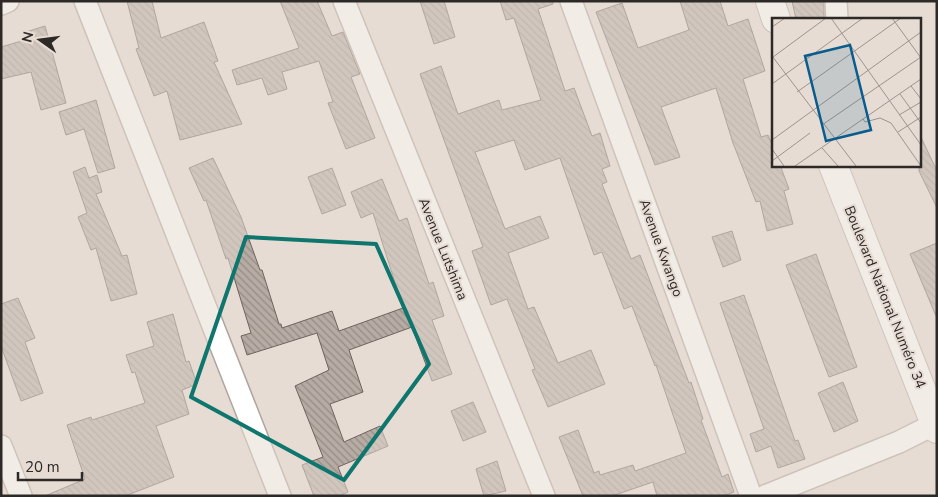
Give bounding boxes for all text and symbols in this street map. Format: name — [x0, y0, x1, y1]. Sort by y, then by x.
north arrow — [15, 15, 65, 65]
inset map — [772, 18, 920, 166]
text: N — [17, 30, 38, 44]
street label: Avenue Lutshima — [414, 195, 472, 303]
street label: Avenue Kwango — [635, 197, 688, 300]
street label: Boulevard National Numéro 34 — [840, 203, 930, 391]
scale bar — [18, 450, 81, 482]
text: 20 m — [25, 457, 60, 477]

